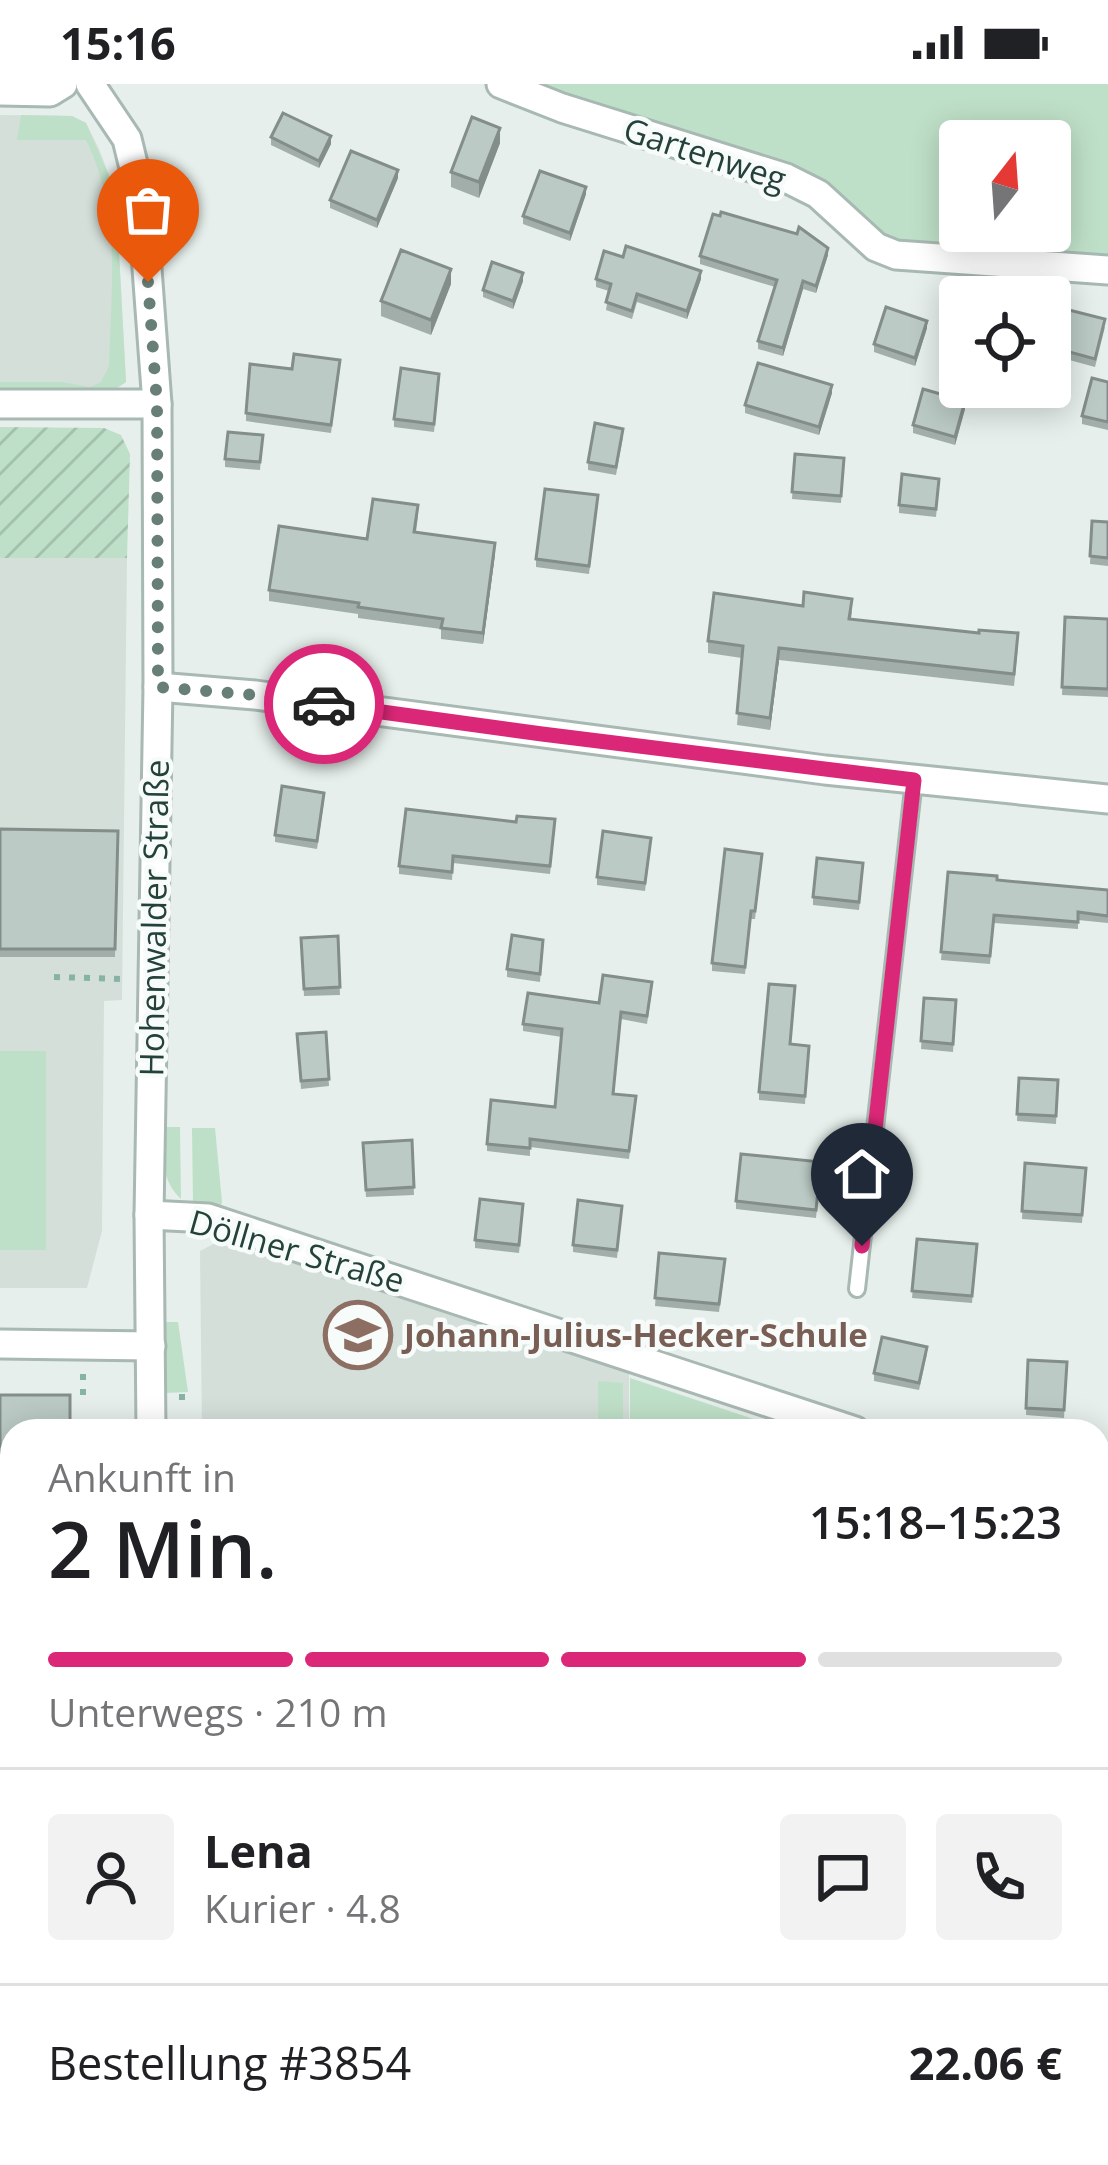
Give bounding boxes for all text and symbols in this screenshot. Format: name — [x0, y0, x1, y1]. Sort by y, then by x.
text: 15:16 — [60, 12, 176, 73]
street label: Gartenweg — [618, 106, 792, 201]
north arrow — [939, 120, 1071, 252]
map controls — [939, 120, 1071, 408]
pin — [97, 159, 199, 282]
icon: bag — [115, 177, 181, 243]
button: locate — [939, 276, 1071, 408]
courier — [264, 644, 384, 764]
icon: car — [291, 671, 357, 737]
street label: Hohenwalder Straße — [128, 759, 179, 1077]
pin — [811, 1123, 913, 1246]
icon: home — [829, 1141, 895, 1207]
street label: Döllner Straße — [184, 1198, 410, 1303]
school or university icon: Johann-Julius-Hecker-Schule — [323, 1300, 393, 1370]
place label: Johann-Julius-Hecker-Schule — [401, 1312, 868, 1357]
text: Ankunft in — [48, 1450, 236, 1503]
text: 15:18–15:23 — [809, 1491, 1062, 1552]
text: 2 Min. — [48, 1495, 277, 1601]
text: Unterwegs · 210 m — [48, 1685, 388, 1738]
button: person — [48, 1814, 174, 1940]
button: chat — [780, 1814, 906, 1940]
button: phone — [936, 1814, 1062, 1940]
text: Lena — [204, 1820, 313, 1881]
text: Kurier · 4.8 — [204, 1881, 401, 1934]
text: Bestellung #3854 — [48, 2032, 411, 2093]
text: 22.06 € — [909, 2032, 1062, 2093]

